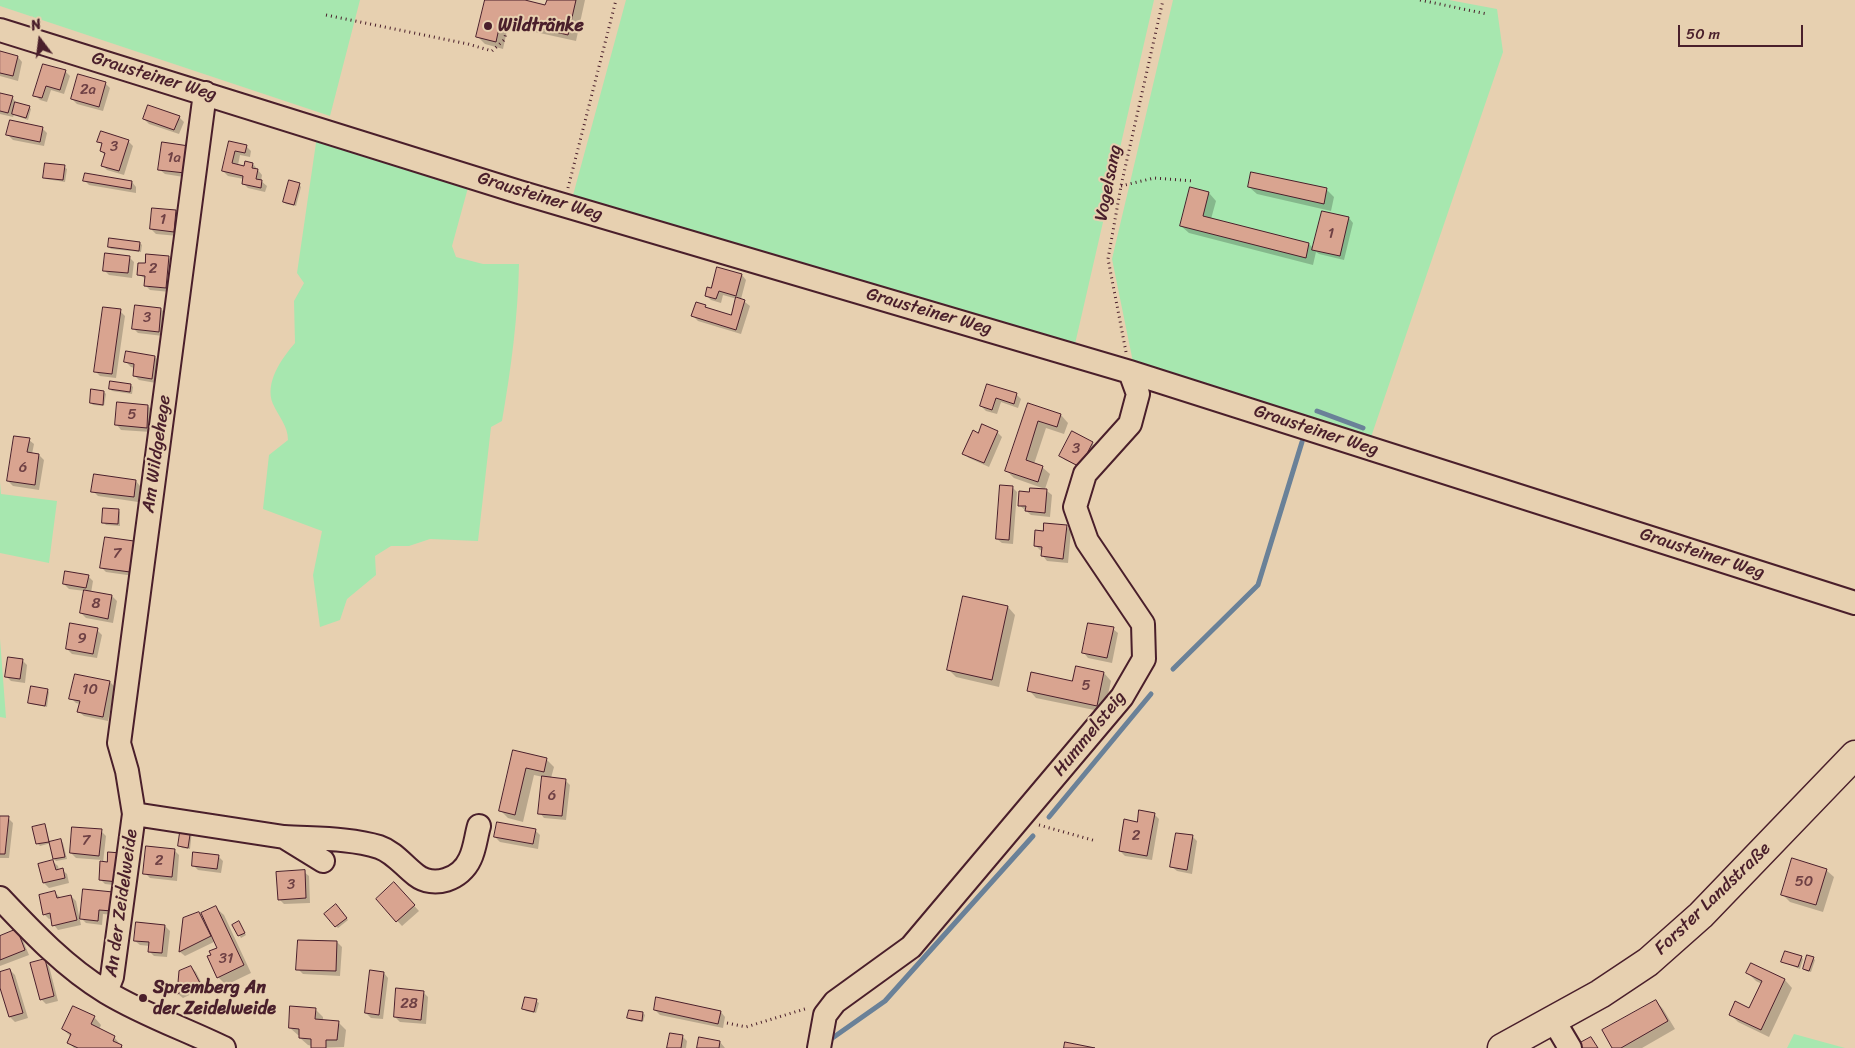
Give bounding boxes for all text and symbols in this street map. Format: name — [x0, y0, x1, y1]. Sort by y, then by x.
text: N — [28, 12, 44, 38]
north arrow — [15, 15, 65, 65]
place label: Wildtränke — [498, 15, 584, 37]
scale bar — [1680, 15, 1805, 47]
marker: Wildtränke — [482, 20, 494, 32]
text: 50 m — [1686, 21, 1720, 47]
street label: Grausteiner Weg — [89, 48, 219, 106]
house number: 2a — [80, 81, 96, 99]
house number: 3 — [110, 138, 118, 156]
street label: Vogelsang — [1091, 143, 1127, 223]
house number: 1a — [167, 149, 181, 167]
street label: Grausteiner Weg — [475, 168, 605, 226]
house number: 1 — [160, 211, 166, 229]
house number: 1 — [1328, 225, 1334, 243]
house number: 2 — [149, 260, 157, 278]
street label: Grausteiner Weg — [864, 284, 994, 340]
house number: 3 — [143, 309, 151, 327]
street label: Am Wildgehege — [138, 394, 176, 514]
street label: Grausteiner Weg — [1251, 401, 1381, 461]
house number: 5 — [127, 406, 137, 424]
house number: 3 — [1072, 440, 1080, 458]
house number: 6 — [19, 459, 27, 477]
street label: Grausteiner Weg — [1637, 524, 1767, 584]
house number: 7 — [113, 545, 121, 563]
house number: 8 — [91, 595, 101, 613]
house number: 9 — [77, 630, 87, 648]
house number: 5 — [1081, 677, 1091, 695]
house number: 10 — [82, 681, 98, 699]
street label: Hummelsteig — [1049, 687, 1131, 781]
house number: 6 — [548, 787, 556, 805]
house number: 2 — [1132, 827, 1140, 845]
street label: An der Zeidelweide — [101, 828, 143, 978]
house number: 7 — [82, 832, 90, 850]
street label: Forster Landstraße — [1651, 838, 1775, 960]
house number: 2 — [155, 852, 163, 870]
house number: 50 — [1795, 873, 1813, 891]
house number: 3 — [287, 876, 295, 894]
house number: 31 — [219, 950, 233, 968]
place label: Spremberg An der Zeidelweide — [153, 977, 276, 1020]
marker: Spremberg An der Zeidelweide — [137, 992, 149, 1004]
house number: 28 — [400, 995, 418, 1013]

